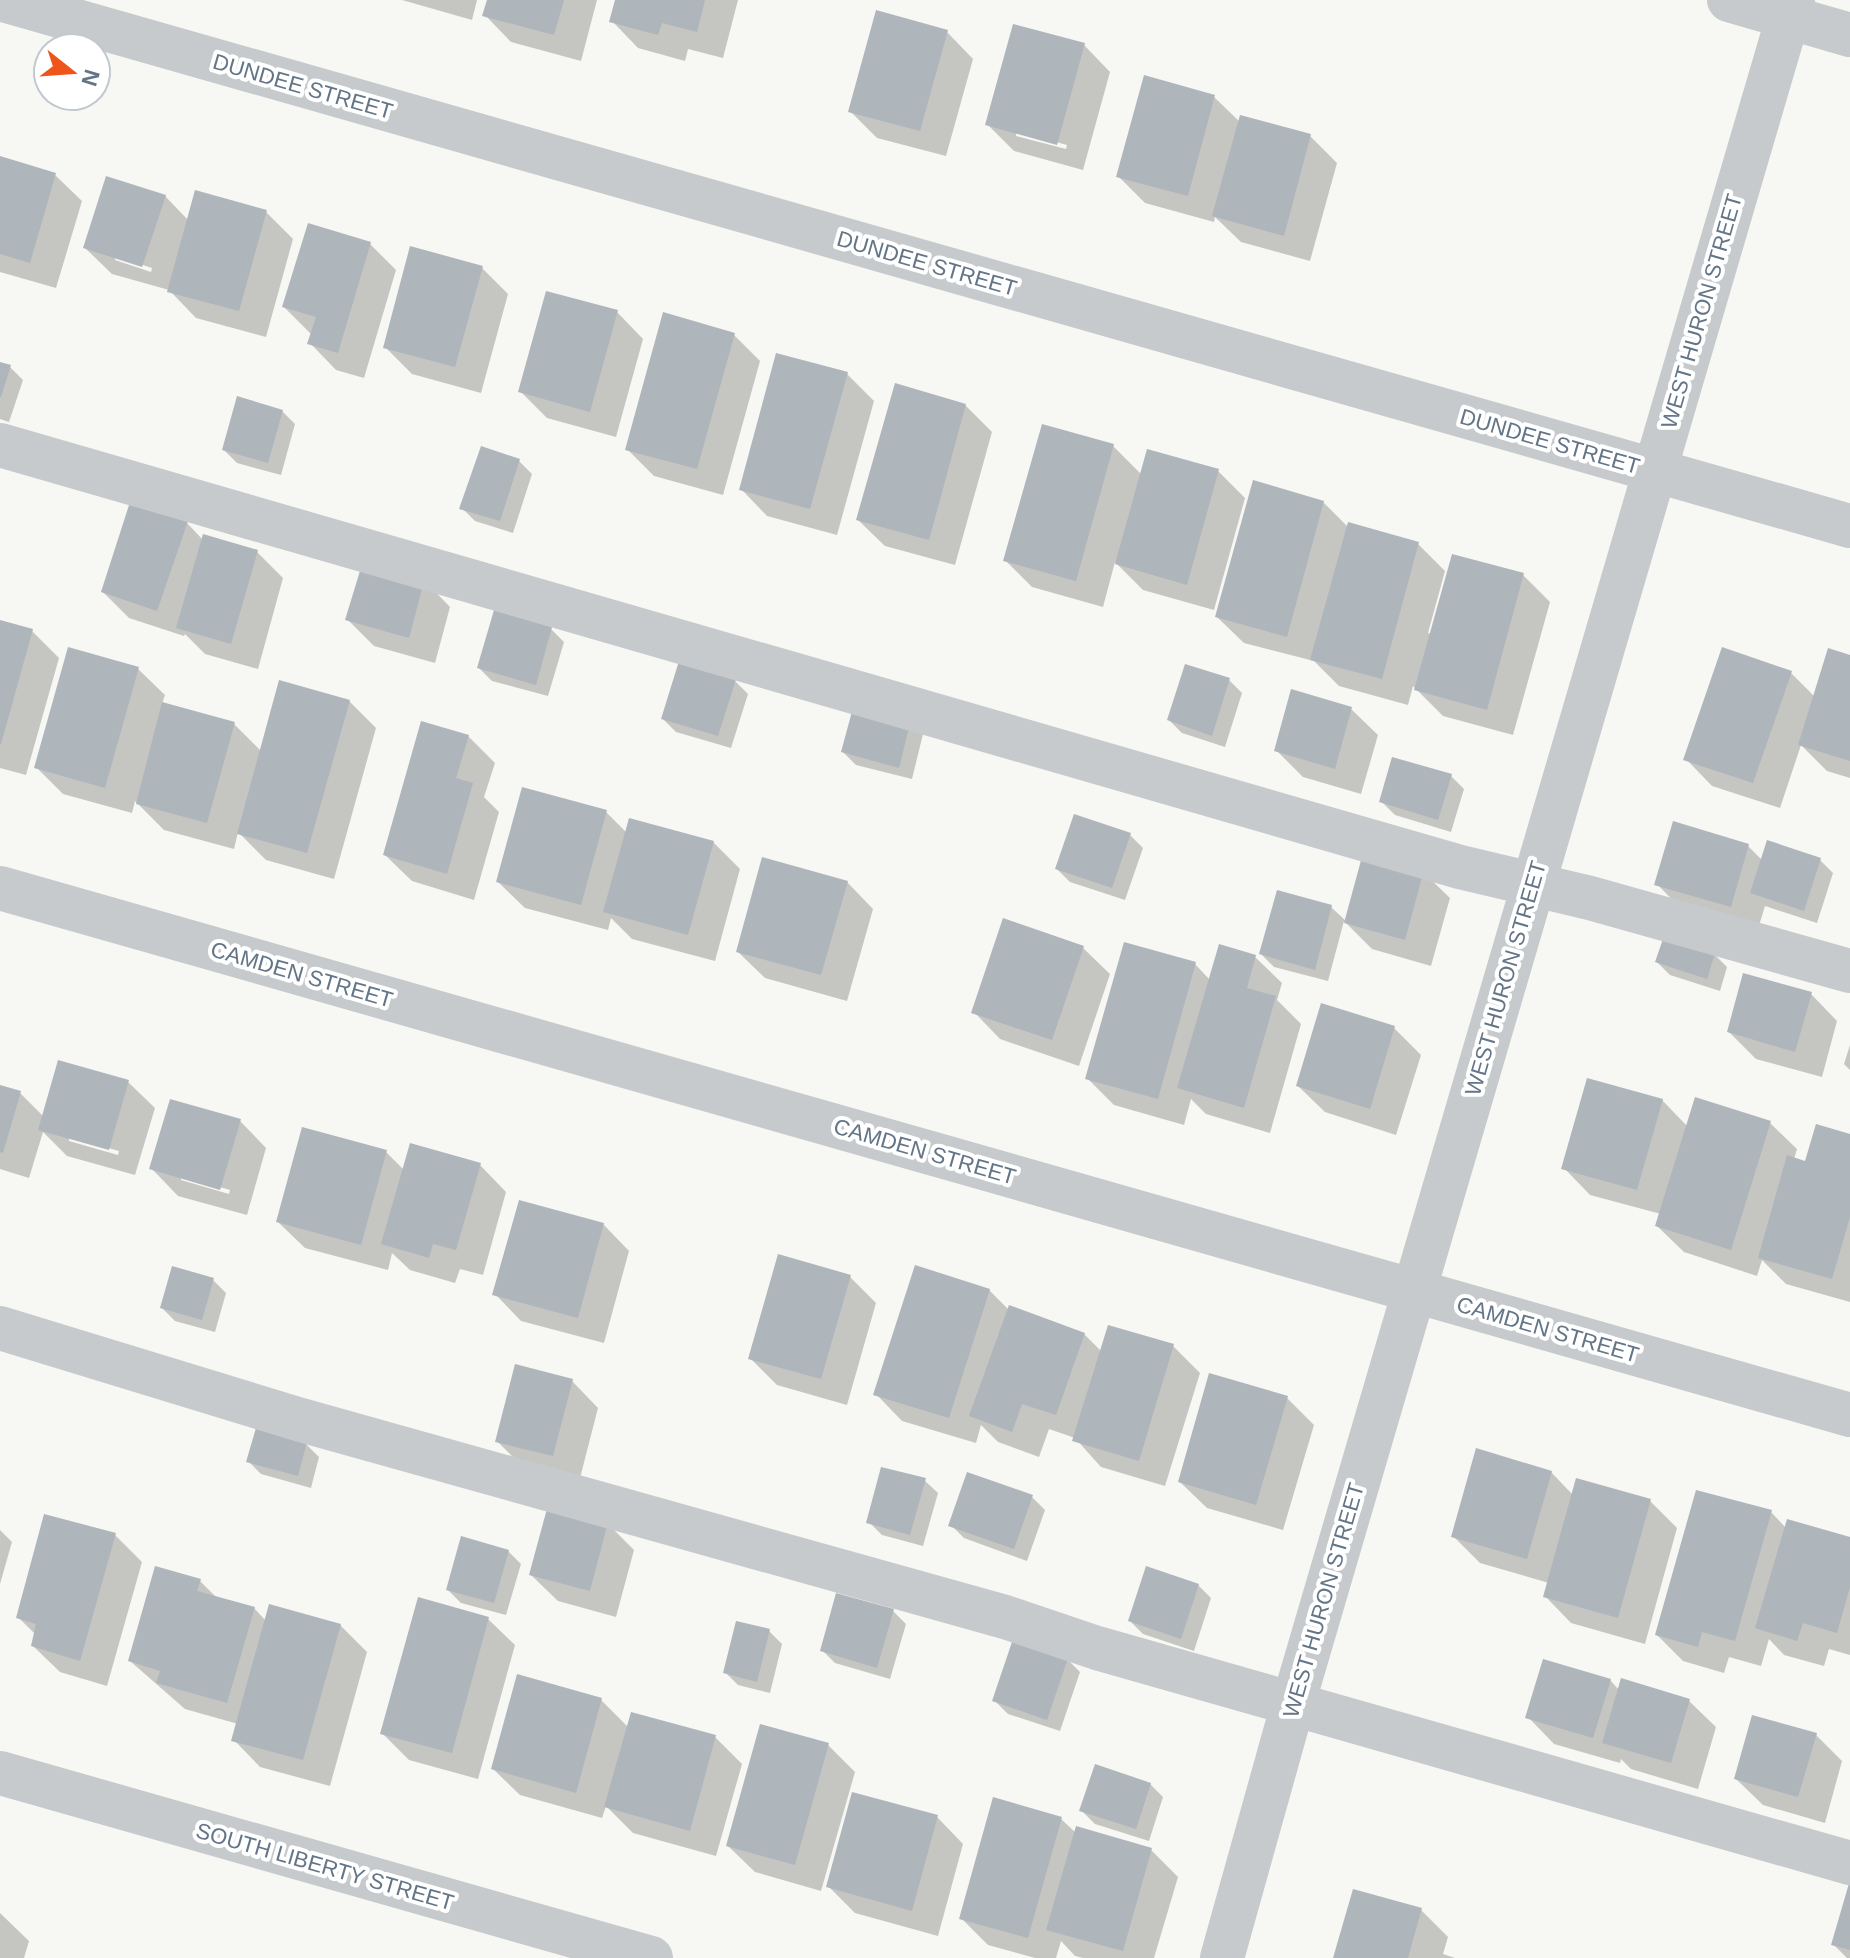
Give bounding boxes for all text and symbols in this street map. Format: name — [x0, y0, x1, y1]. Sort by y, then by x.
north arrow — [32, 32, 112, 112]
street label: DUNDEE STREET — [210, 49, 396, 124]
text: N — [76, 66, 105, 89]
street label: WEST HURON STREET — [1656, 191, 1747, 431]
street label: DUNDEE STREET — [834, 226, 1020, 301]
street label: DUNDEE STREET — [1457, 404, 1643, 479]
street label: WEST HURON STREET — [1460, 858, 1551, 1098]
street label: CAMDEN STREET — [208, 937, 396, 1012]
street label: CAMDEN STREET — [831, 1114, 1019, 1189]
street label: CAMDEN STREET — [1454, 1292, 1642, 1367]
street label: WEST HURON STREET — [1278, 1480, 1369, 1720]
street label: SOUTH LIBERTY STREET — [193, 1818, 457, 1915]

